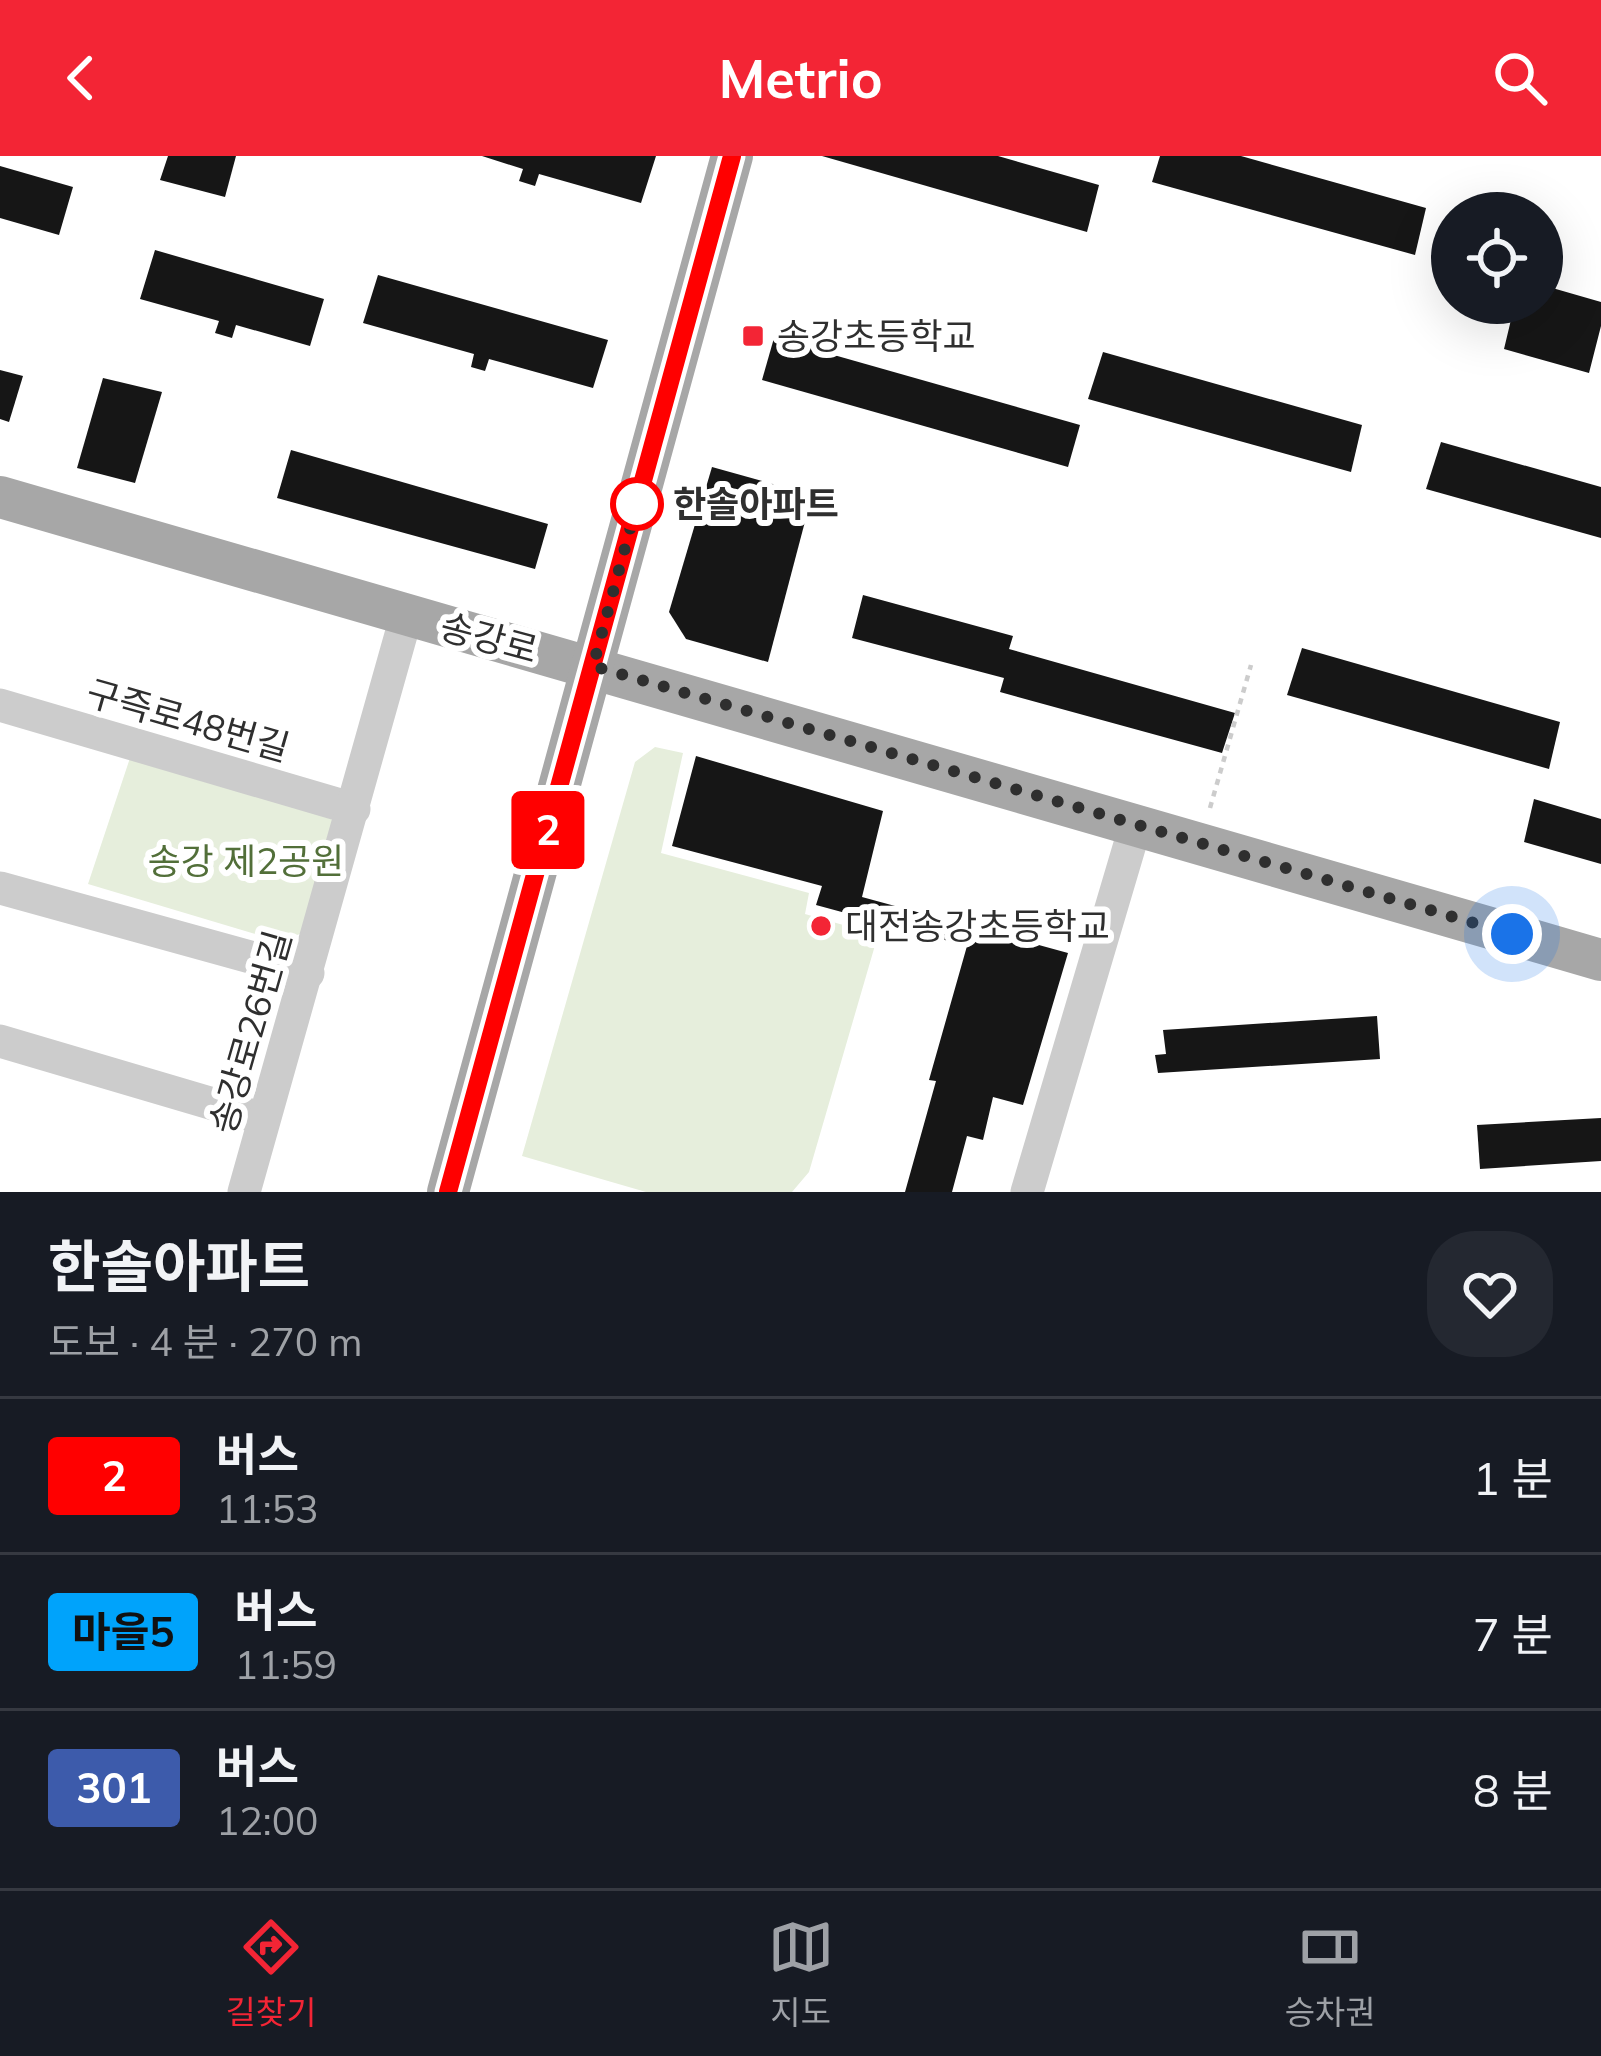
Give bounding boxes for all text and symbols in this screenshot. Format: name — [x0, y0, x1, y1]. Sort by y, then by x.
text: Metrio — [718, 44, 883, 112]
icon: back — [48, 45, 114, 111]
icon: search — [1487, 45, 1553, 111]
map controls — [1431, 192, 1563, 324]
button: locate — [1431, 192, 1563, 324]
place label: 송강초등학교 — [777, 313, 976, 358]
marker: 송강초등학교 — [740, 323, 766, 349]
marker: 한솔아파트 — [612, 479, 662, 529]
place label: 한솔아파트 — [673, 481, 839, 526]
street label: 송강로 — [435, 603, 543, 672]
street label: 구즉로48번길 — [82, 669, 295, 770]
line badge: 2 — [509, 791, 587, 869]
text: 2 — [535, 803, 561, 856]
park label: 송강 제2공원 — [148, 838, 344, 883]
place label: 대전송강초등학교 — [845, 903, 1110, 948]
your location — [1482, 904, 1542, 964]
marker: 대전송강초등학교 — [808, 913, 834, 939]
street label: 송강로26번길 — [199, 925, 300, 1138]
text: 한솔아파트 — [48, 1230, 310, 1301]
button: heart — [1427, 1231, 1553, 1357]
text: 도보 · 4 분 · 270 m — [48, 1317, 363, 1366]
text: 버스 — [216, 1426, 299, 1482]
text: 2 — [101, 1449, 127, 1502]
text: 1 분 — [1473, 1450, 1553, 1506]
text: 11:53 — [216, 1484, 319, 1533]
text: 버스 — [234, 1582, 317, 1638]
text: 마을5 — [72, 1605, 174, 1658]
text: 7 분 — [1473, 1606, 1553, 1662]
text: 11:59 — [234, 1640, 337, 1689]
text: 버스 — [216, 1738, 299, 1794]
text: 301 — [76, 1761, 152, 1814]
text: 8 분 — [1473, 1762, 1553, 1818]
text: 12:00 — [216, 1796, 319, 1845]
tab: 길찾기 — [225, 1914, 317, 2034]
tab: 지도 — [768, 1914, 834, 2034]
tab: 승차권 — [1284, 1914, 1376, 2034]

